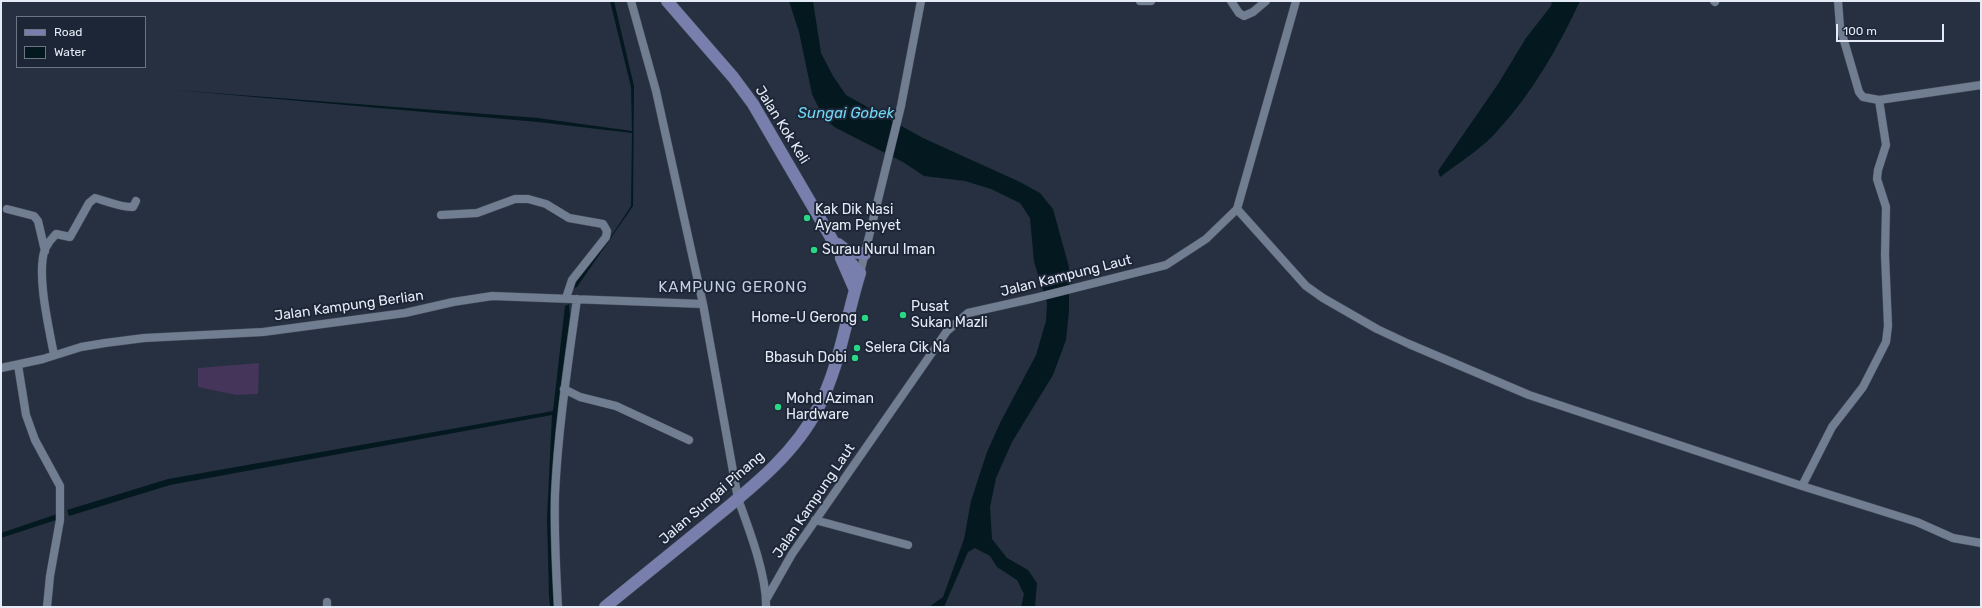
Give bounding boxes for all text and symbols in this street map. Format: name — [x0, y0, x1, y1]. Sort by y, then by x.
legend — [16, 16, 146, 68]
scale bar — [1838, 16, 1946, 42]
text: 100 m — [1843, 24, 1877, 38]
text: Road — [54, 25, 82, 39]
text: Water — [54, 45, 86, 59]
street label: Jalan Kok Keli — [751, 83, 813, 167]
water label: Sungai Gobek — [798, 105, 894, 123]
place label: Kak Dik Nasi Ayam Penyet — [815, 202, 901, 234]
marker: Kak Dik Nasi Ayam Penyet — [802, 213, 812, 223]
place label: Surau Nurul Iman — [822, 242, 935, 258]
marker: Surau Nurul Iman — [809, 245, 819, 255]
street label: Jalan Kampung Laut — [999, 252, 1133, 300]
district label: KAMPUNG GERONG — [658, 279, 808, 297]
street label: Jalan Kampung Berlian — [273, 287, 425, 325]
place label: Pusat Sukan Mazli — [911, 299, 988, 332]
place label: Home-U Gerong — [751, 310, 857, 326]
marker: Pusat Sukan Mazli — [898, 310, 908, 320]
marker: Home-U Gerong — [860, 313, 870, 323]
place label: Selera Cik Na — [865, 340, 950, 356]
marker: Selera Cik Na — [852, 343, 862, 353]
place label: Bbasuh Dobi — [765, 350, 847, 366]
marker: Bbasuh Dobi — [850, 353, 860, 363]
place label: Mohd Aziman Hardware — [786, 391, 874, 424]
marker: Mohd Aziman Hardware — [773, 402, 783, 412]
street label: Jalan Kampung Laut — [769, 440, 859, 562]
street label: Jalan Sungai Pinang — [656, 448, 768, 548]

